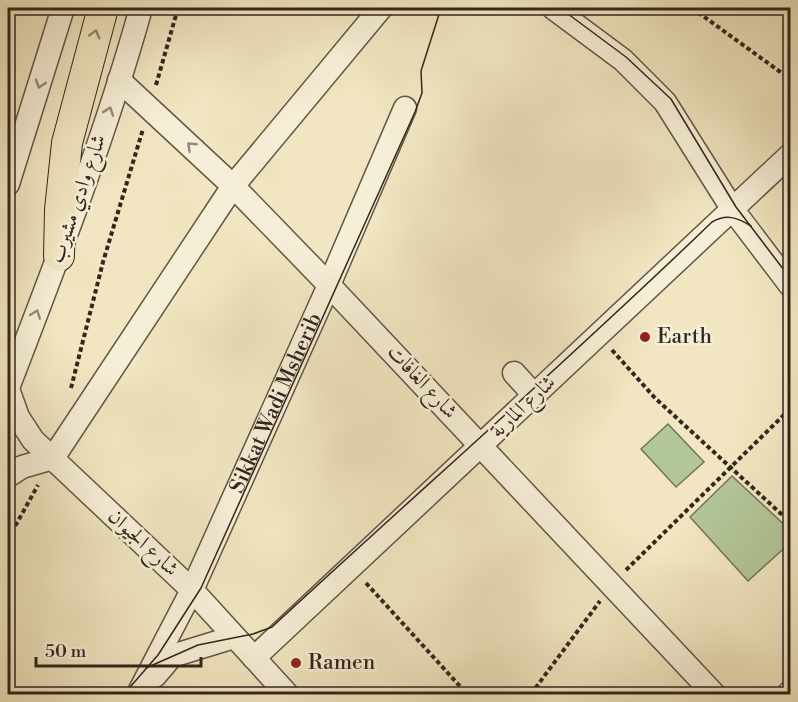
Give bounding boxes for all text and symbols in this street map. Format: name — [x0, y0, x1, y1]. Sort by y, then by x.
one-way arrow — [88, 29, 100, 40]
one-way arrow — [35, 78, 47, 89]
one-way arrow — [101, 106, 114, 116]
street label: شارع وادي مشيرب — [44, 131, 116, 268]
one-way arrow — [187, 142, 197, 153]
one-way arrow — [29, 309, 42, 320]
street label: Sikkat Wadi Msherib — [224, 309, 328, 497]
place label: Earth — [657, 324, 712, 350]
marker: Earth — [638, 330, 652, 344]
street label: شارع الغافات — [378, 340, 463, 427]
street label: شارع المارية — [485, 370, 564, 447]
street label: شارع الجيوان — [99, 504, 184, 585]
scale bar — [36, 630, 201, 668]
text: 50 m — [45, 640, 87, 663]
place label: Ramen — [308, 650, 376, 676]
marker: Ramen — [289, 656, 303, 670]

